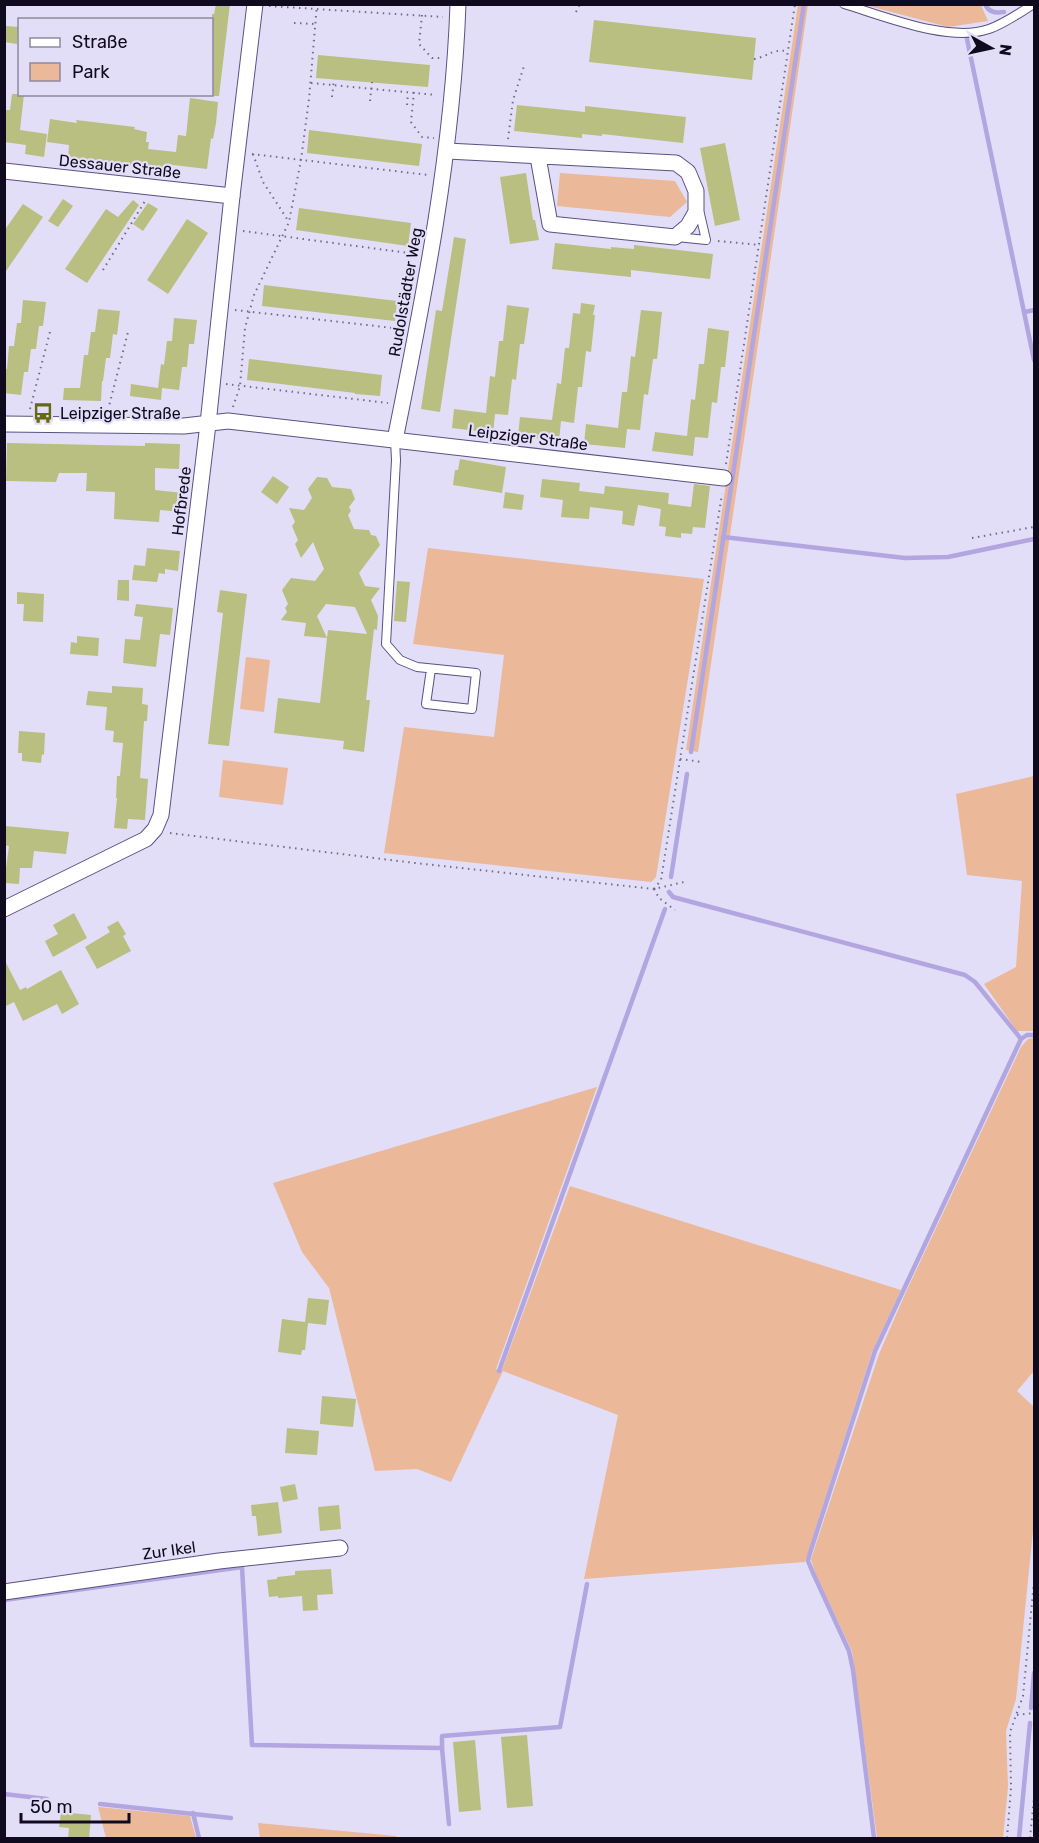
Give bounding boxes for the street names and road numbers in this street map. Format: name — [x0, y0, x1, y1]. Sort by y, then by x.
street label: Dessauer Straße — [58, 151, 182, 182]
street label: Rudolstädter Weg — [385, 226, 426, 358]
street label: Leipziger Straße — [467, 421, 589, 454]
street label: Hofbrede — [168, 465, 195, 537]
street label: Zur Ikel — [141, 1537, 197, 1564]

